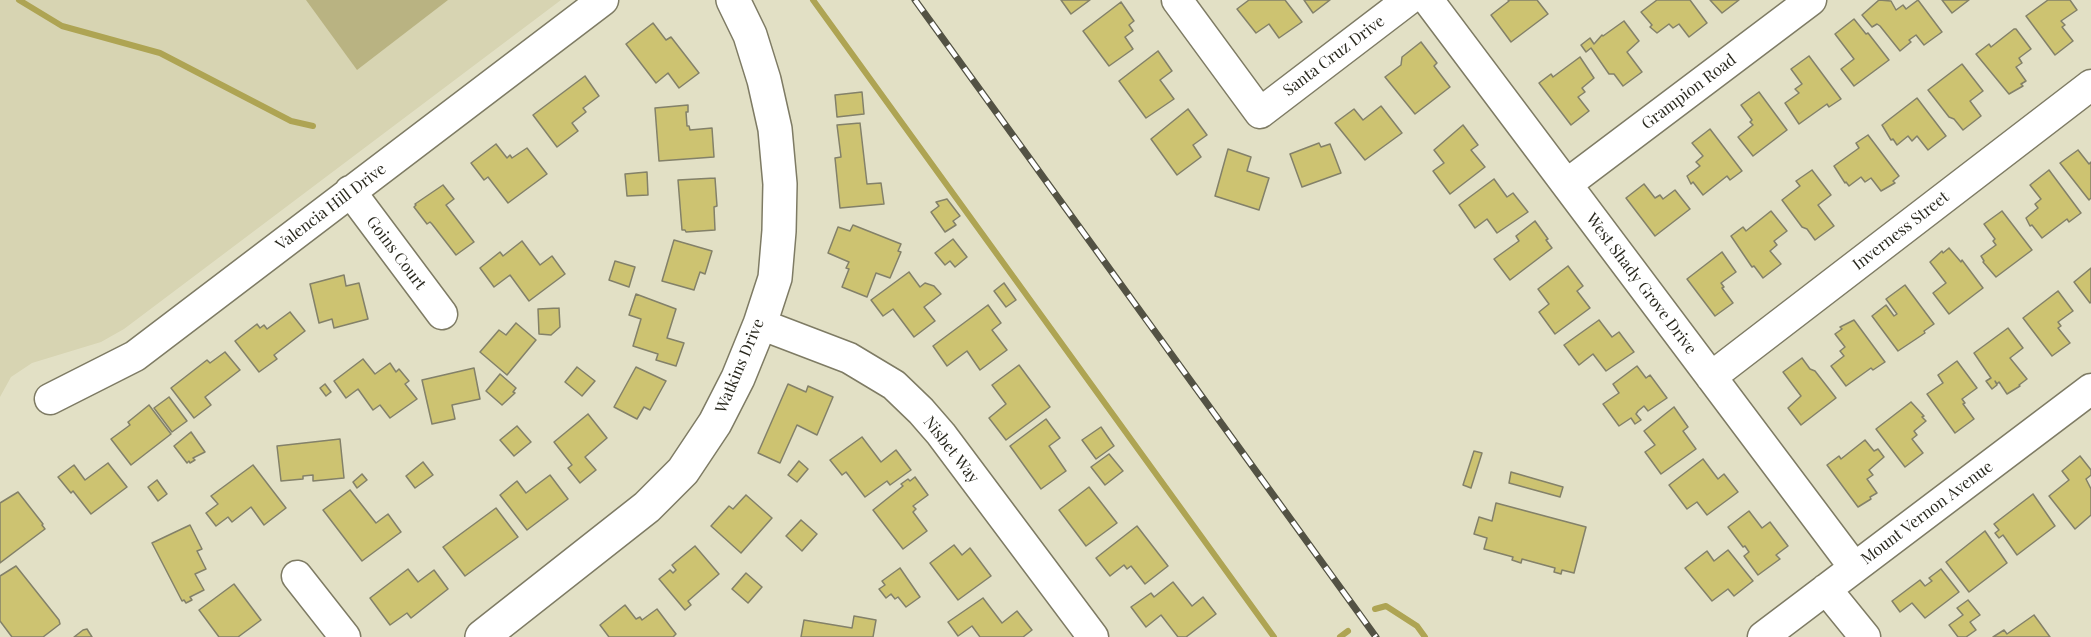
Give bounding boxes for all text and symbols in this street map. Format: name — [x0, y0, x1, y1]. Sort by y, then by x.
street label: Santa Cruz Drive — [1280, 12, 1388, 100]
street label: Grampion Road — [1638, 50, 1740, 134]
street label: Valencia Hill Drive — [272, 159, 390, 255]
street label: Inverness Street — [1849, 188, 1953, 274]
street label: West Shady Grove Drive — [1582, 210, 1700, 358]
street label: Goins Court — [362, 212, 430, 294]
street label: Watkins Drive — [712, 316, 768, 416]
street label: Nisbet Way — [919, 413, 983, 487]
street label: Mount Vernon Avenue — [1857, 457, 1997, 569]

